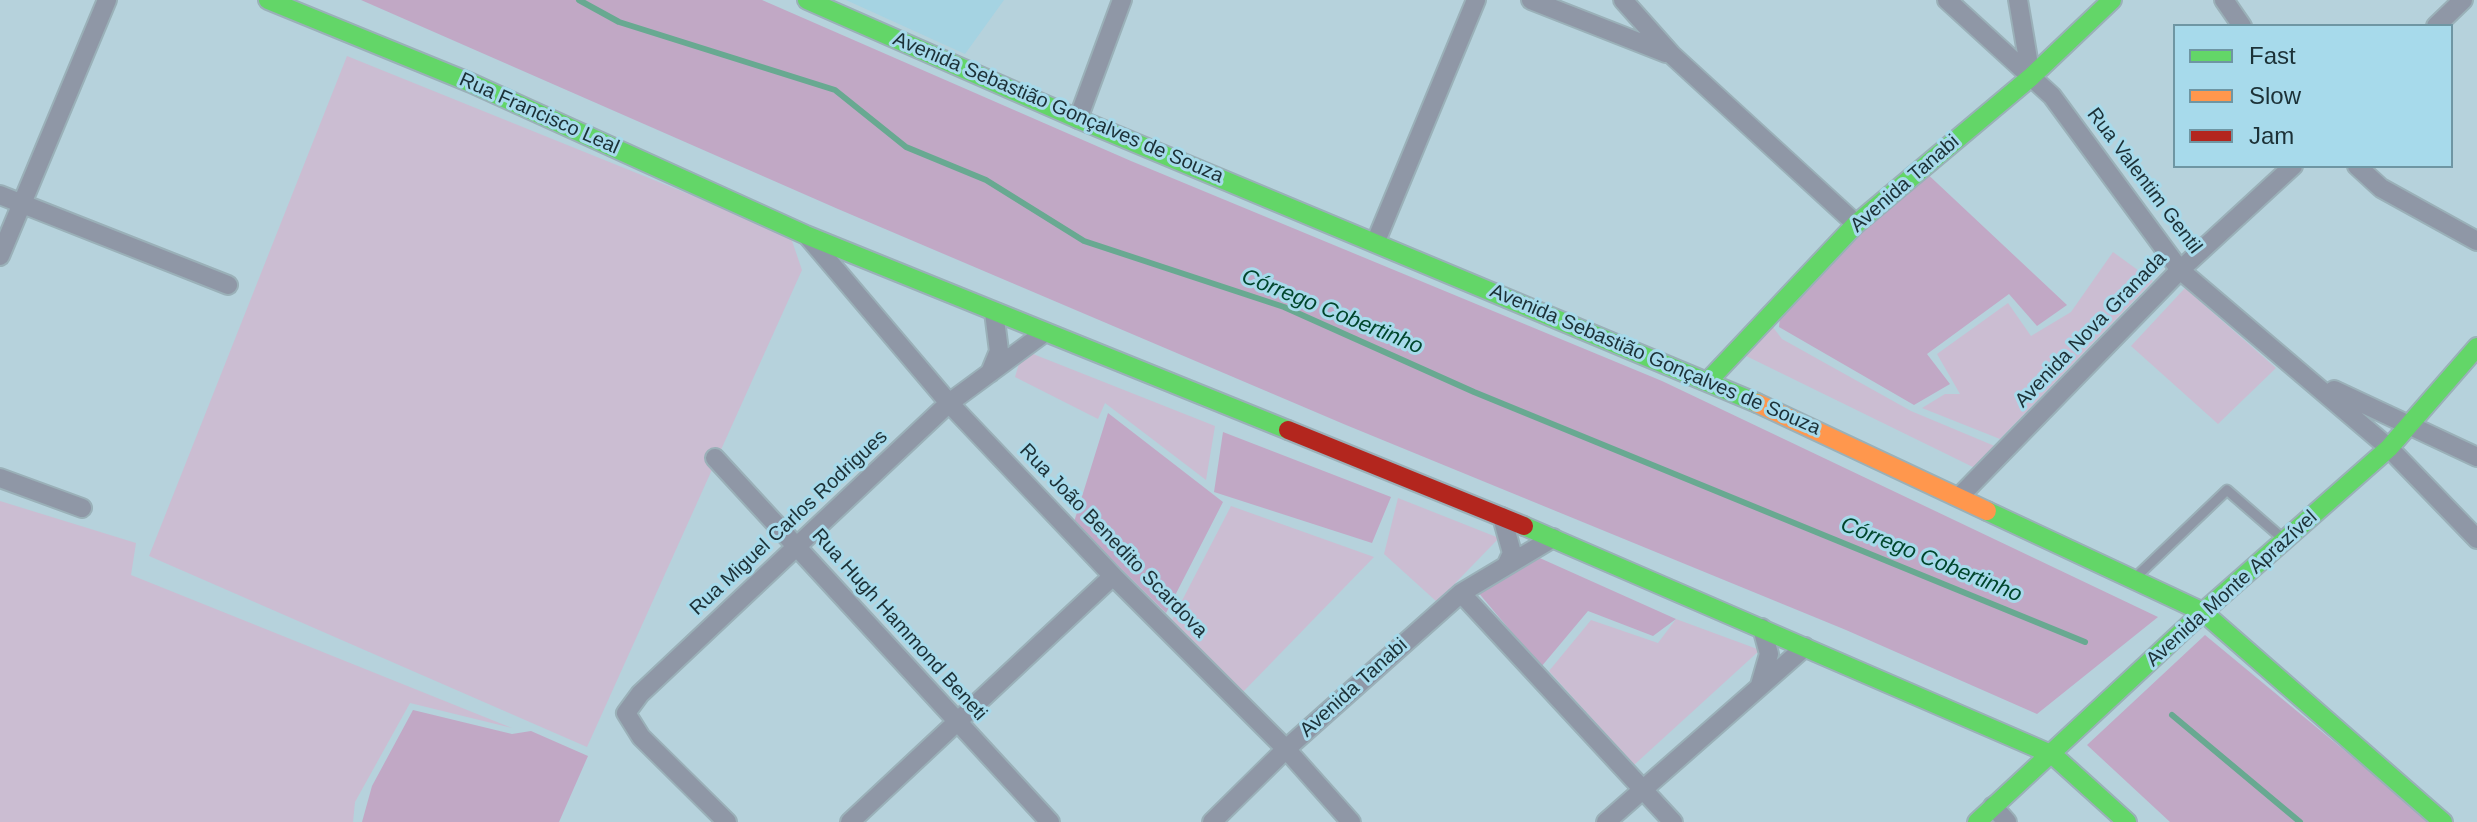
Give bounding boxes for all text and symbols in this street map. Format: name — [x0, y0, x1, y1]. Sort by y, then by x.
legend — [2173, 24, 2453, 168]
street label: Avenida Sebastião Gonçalves de Souza — [889, 27, 1227, 189]
text: Fast — [2249, 42, 2296, 69]
street label: Rua Francisco Leal — [455, 68, 623, 160]
text: Slow — [2249, 82, 2301, 109]
street label: Rua Valentim Gentil — [2081, 103, 2207, 259]
text: Jam — [2249, 122, 2294, 149]
street label: Avenida Tanabi — [1846, 130, 1964, 238]
street label: Avenida Nova Granada — [2010, 247, 2172, 413]
water label: Córrego Cobertinho — [1237, 264, 1427, 360]
street label: Avenida Sebastião Gonçalves de Souza — [1486, 279, 1824, 441]
street label: Rua Miguel Carlos Rodrigues — [685, 425, 893, 621]
street label: Rua João Benedito Scardova — [1014, 439, 1212, 643]
street label: Avenida Monte Aprazível — [2141, 506, 2323, 672]
water label: Córrego Cobertinho — [1836, 512, 2026, 608]
street label: Rua Hugh Hammond Beneti — [806, 524, 992, 726]
street label: Avenida Tanabi — [1295, 633, 1413, 743]

